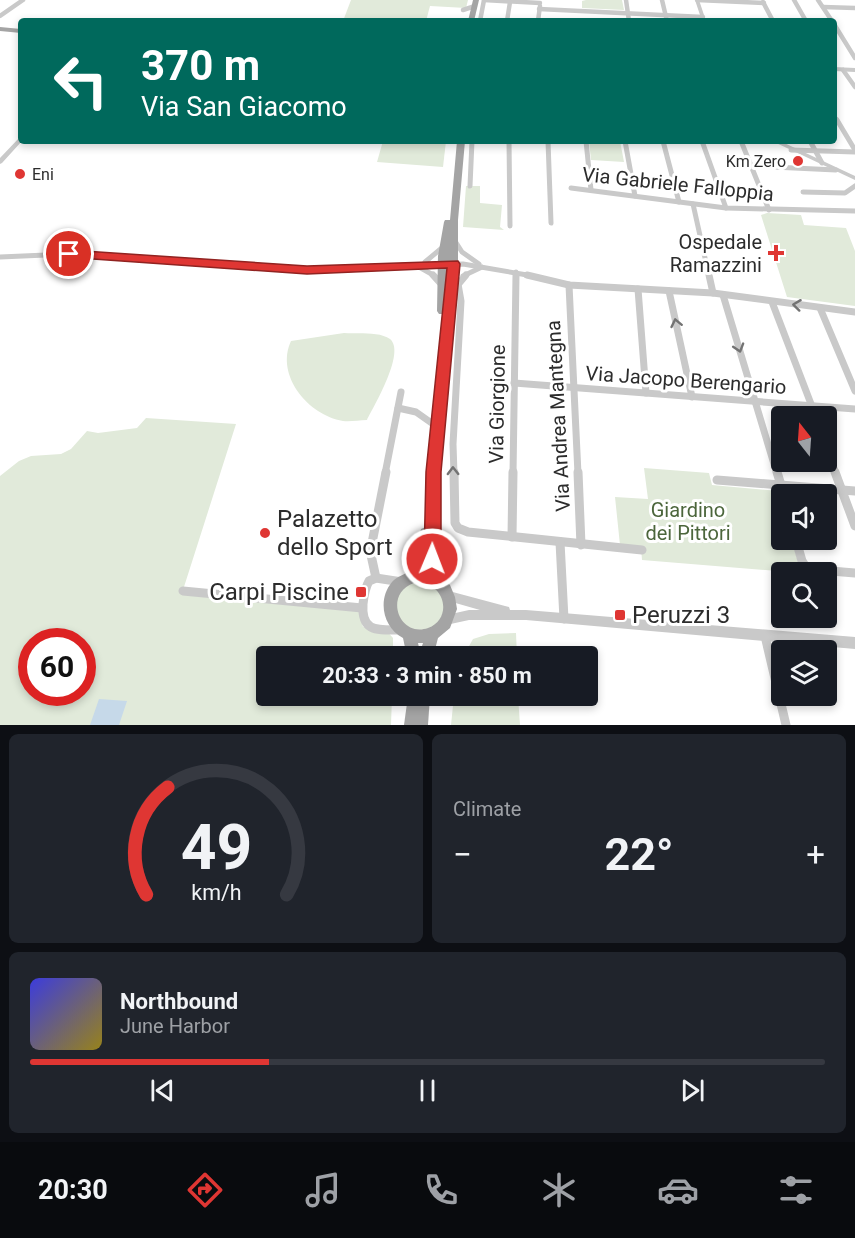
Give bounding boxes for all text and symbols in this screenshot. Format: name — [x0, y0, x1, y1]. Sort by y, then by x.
text: 370 m — [141, 41, 260, 90]
icon: left — [42, 42, 120, 120]
text: Via San Giacomo — [141, 91, 347, 123]
place label: Km Zero — [726, 152, 786, 171]
marker: Km Zero — [791, 154, 805, 168]
street label: Via Gabriele Falloppia — [581, 162, 775, 206]
place label: Eni — [32, 165, 54, 184]
marker: Eni — [13, 167, 27, 181]
pin — [43, 228, 94, 279]
place label: Ospedale Ramazzini — [670, 230, 762, 277]
icon: arrive — [52, 237, 85, 270]
marker: Ospedale Ramazzini — [767, 244, 785, 262]
one-way arrow — [792, 300, 801, 312]
one-way arrow — [670, 318, 683, 328]
street label: Via Andrea Mantegna — [541, 320, 575, 512]
one-way arrow — [732, 342, 744, 353]
street label: Via Giorgione — [484, 344, 510, 464]
street label: Via Jacopo Berengario — [585, 361, 787, 399]
north arrow — [771, 406, 837, 472]
map controls — [771, 406, 837, 706]
one-way arrow — [447, 466, 459, 475]
button: sound — [771, 484, 837, 550]
park label: Giardino dei Pittori — [645, 498, 731, 545]
place label: Palazetto dello Sport — [277, 505, 393, 561]
marker: Palazetto dello Sport — [258, 526, 272, 540]
position arrow — [400, 527, 464, 591]
button: search — [771, 562, 837, 628]
place label: Carpi Piscine — [209, 578, 349, 606]
marker: Carpi Piscine — [354, 585, 368, 599]
place label: Peruzzi 3 — [632, 601, 730, 629]
marker: Peruzzi 3 — [613, 608, 627, 622]
speed limit sign: 60 — [18, 628, 96, 706]
button: layers — [771, 640, 837, 706]
text: 20:33 · 3 min · 850 m — [322, 663, 532, 688]
text: Climate — [453, 797, 521, 821]
text: 49 — [180, 811, 252, 884]
text: 22° — [604, 828, 674, 881]
text: − — [453, 835, 472, 874]
text: + — [806, 835, 825, 874]
text: km/h — [191, 881, 241, 906]
text: Northbound — [120, 989, 238, 1014]
text: June Harbor — [120, 1014, 230, 1038]
icon: previous — [146, 1074, 179, 1107]
icon: pause — [411, 1074, 444, 1107]
icon: next — [676, 1074, 709, 1107]
icon: directions — [184, 1169, 226, 1211]
icon: music — [302, 1169, 344, 1211]
icon: phone — [420, 1169, 462, 1211]
icon: climate — [538, 1169, 580, 1211]
icon: car — [657, 1169, 699, 1211]
icon: filters — [775, 1169, 817, 1211]
text: 20:30 — [38, 1174, 108, 1206]

